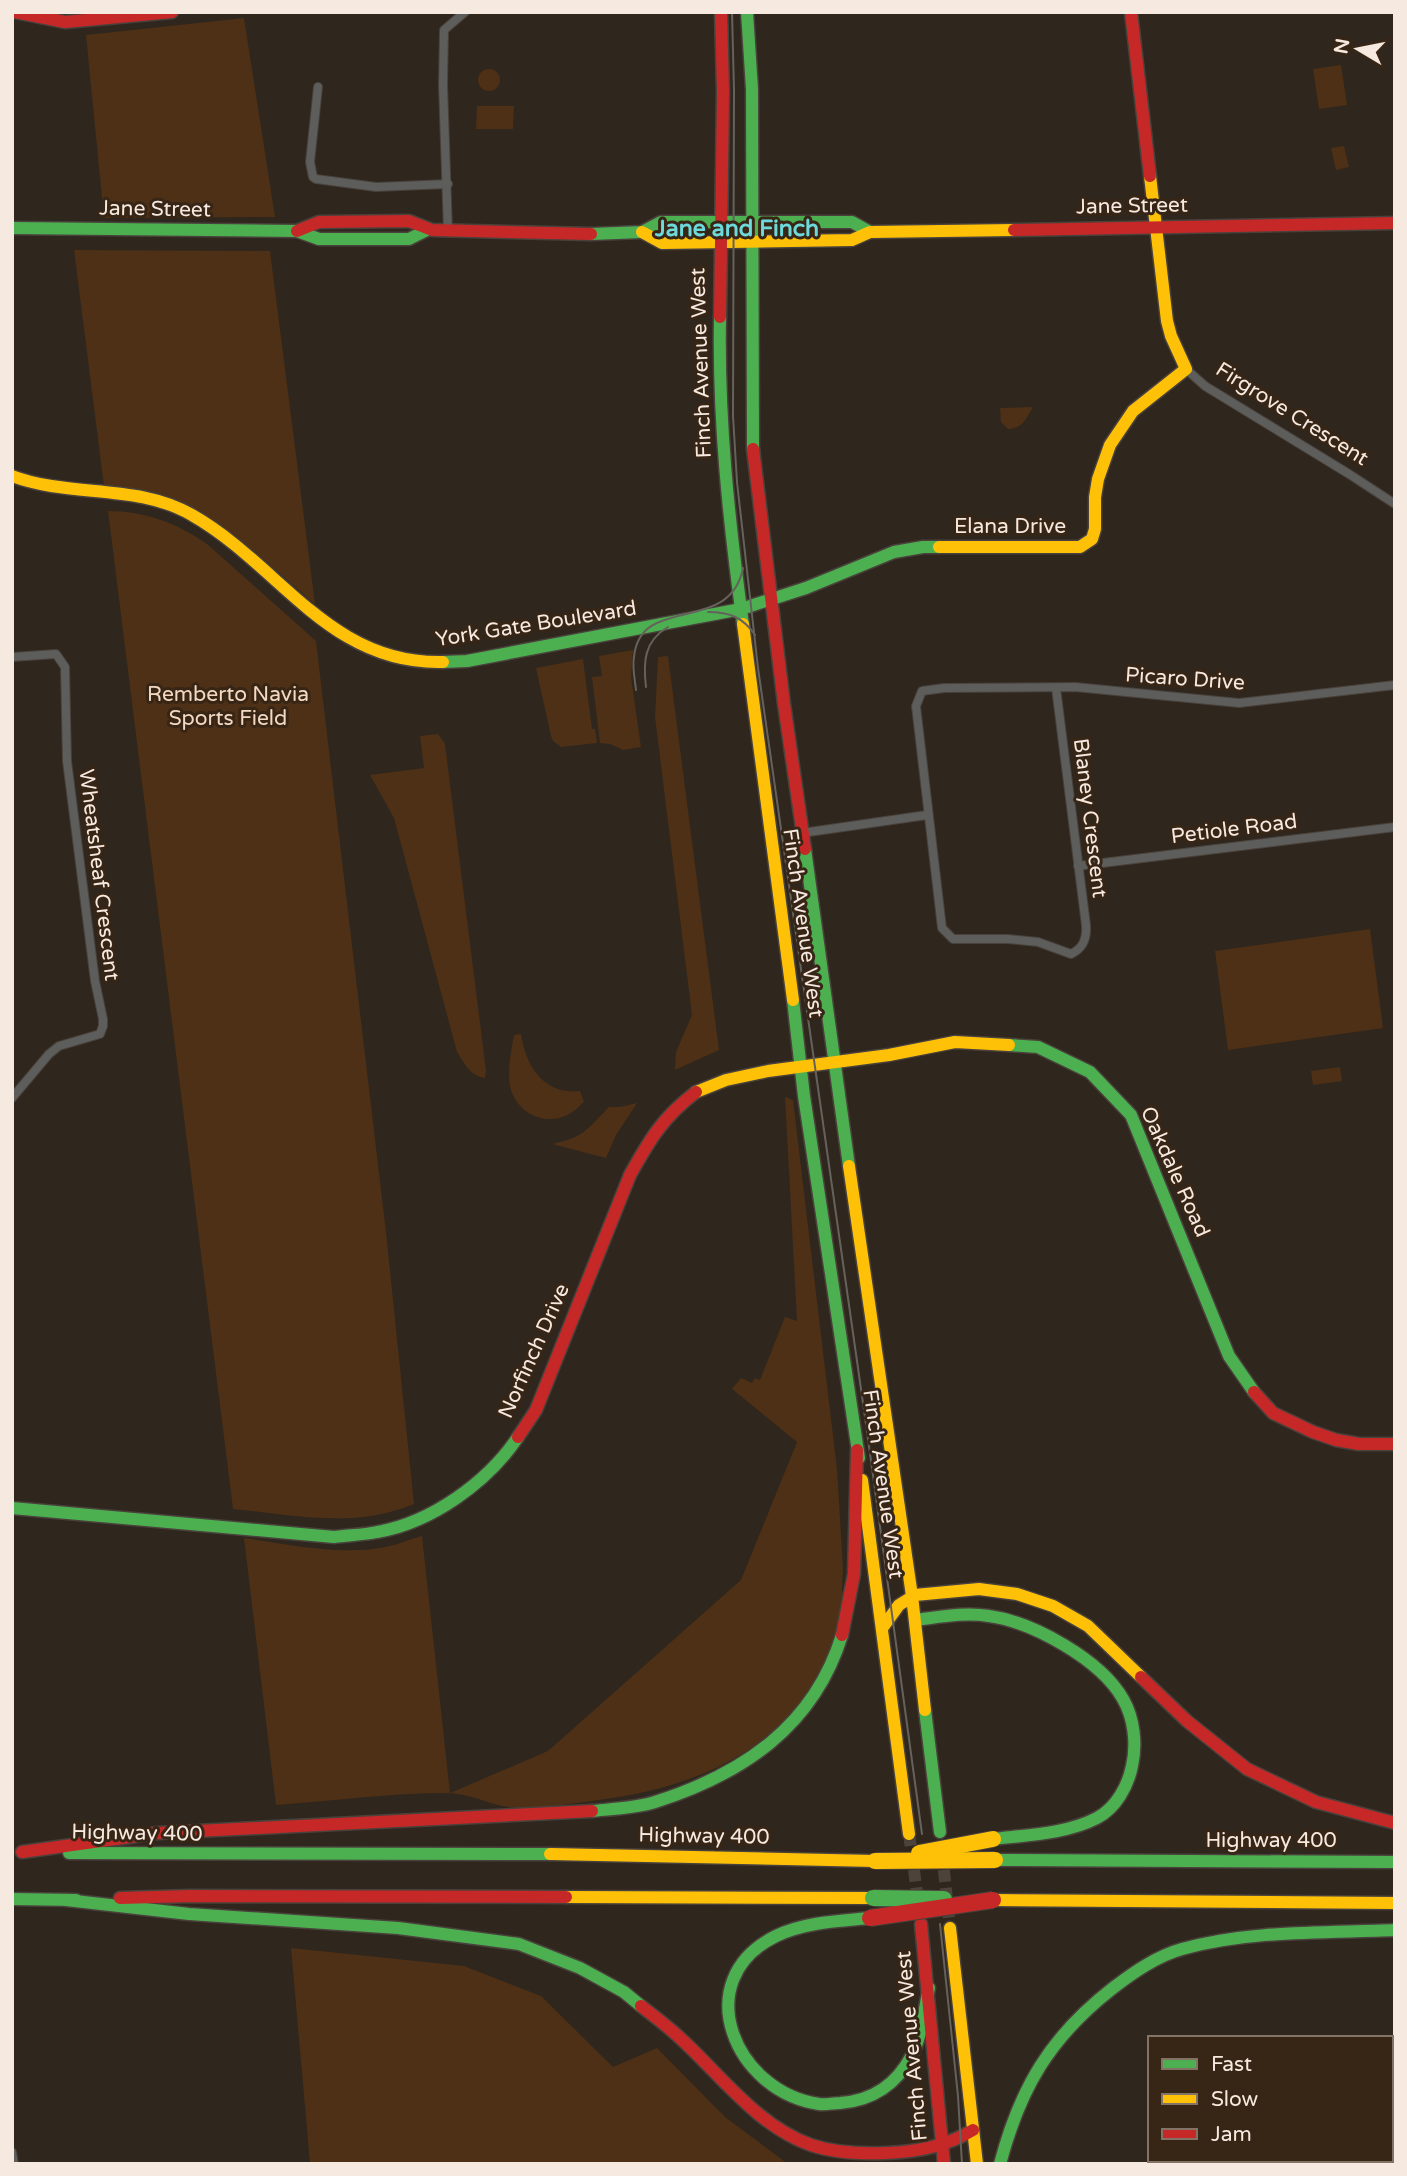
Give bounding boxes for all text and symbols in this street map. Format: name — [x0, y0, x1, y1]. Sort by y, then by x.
north arrow — [1323, 14, 1393, 84]
text: N — [1330, 37, 1354, 56]
street label: Jane Street — [1076, 193, 1188, 219]
street label: Jane Street — [99, 196, 211, 222]
district label: Jane and Finch — [654, 215, 819, 243]
street label: Finch Avenue West — [685, 267, 717, 459]
street label: Firgrove Crescent — [1211, 357, 1373, 471]
street label: Elana Drive — [954, 514, 1066, 539]
street label: York Gate Boulevard — [434, 596, 638, 652]
street label: Picaro Drive — [1124, 662, 1246, 696]
park label: Remberto Navia Sports Field — [147, 682, 309, 731]
street label: Blaney Crescent — [1068, 737, 1112, 899]
street label: Wheatsheaf Crescent — [74, 768, 124, 982]
street label: Petiole Road — [1169, 809, 1299, 849]
street label: Finch Avenue West — [777, 827, 829, 1019]
street label: Oakdale Road — [1135, 1103, 1215, 1241]
street label: Norfinch Drive — [493, 1280, 575, 1422]
street label: Finch Avenue West — [857, 1388, 909, 1580]
street label: Highway 400 — [71, 1819, 203, 1847]
street label: Highway 400 — [638, 1822, 770, 1850]
street label: Highway 400 — [1205, 1828, 1337, 1853]
street label: Finch Avenue West — [891, 1950, 933, 2142]
legend — [1148, 2036, 1393, 2162]
text: Fast — [1211, 2052, 1252, 2077]
text: Slow — [1211, 2087, 1259, 2112]
text: Jam — [1211, 2122, 1252, 2147]

